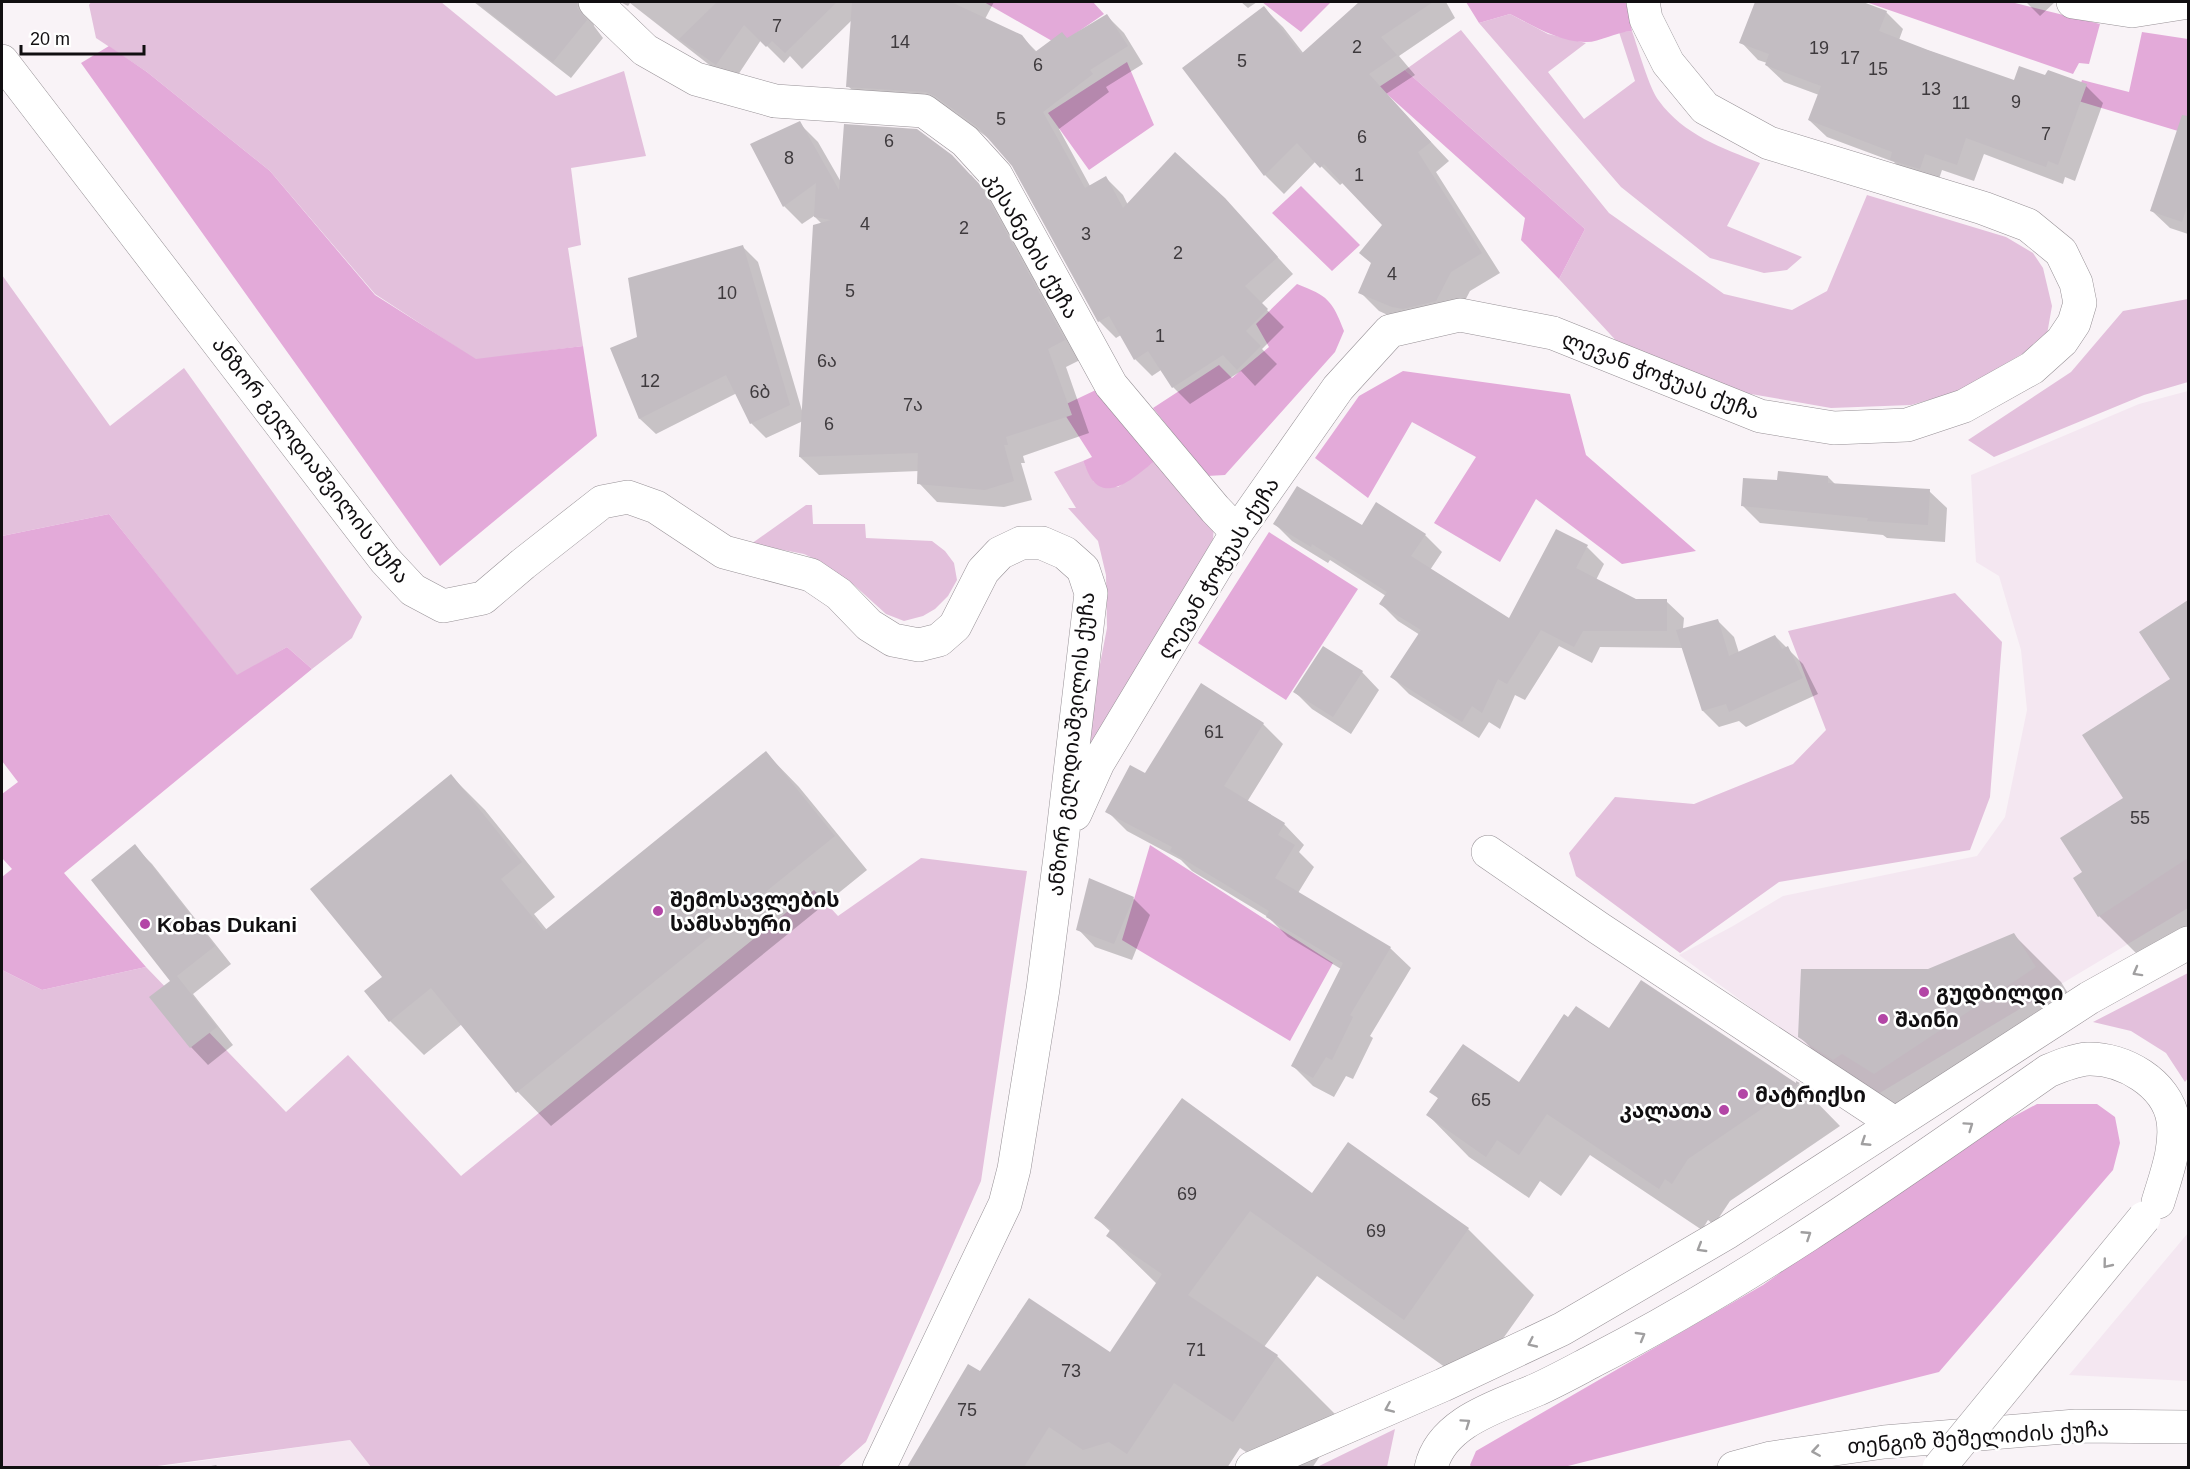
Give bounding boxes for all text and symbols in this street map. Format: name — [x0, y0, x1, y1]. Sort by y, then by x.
house number: 7 — [772, 16, 782, 36]
scale bar — [21, 18, 144, 56]
text: 20 m — [30, 29, 70, 49]
house number: 14 — [890, 32, 910, 52]
house number: 2 — [1352, 37, 1362, 57]
house number: 19 — [1809, 38, 1829, 58]
house number: 17 — [1840, 48, 1860, 68]
house number: 5 — [1237, 51, 1247, 71]
house number: 6 — [1033, 55, 1043, 75]
house number: 15 — [1868, 59, 1888, 79]
house number: 13 — [1921, 79, 1941, 99]
house number: 9 — [2011, 92, 2021, 112]
house number: 11 — [1952, 93, 1970, 113]
house number: 5 — [996, 109, 1006, 129]
house number: 7 — [2041, 124, 2051, 144]
house number: 6 — [1357, 127, 1367, 147]
house number: 6 — [884, 131, 894, 151]
house number: 8 — [784, 148, 794, 168]
house number: 1 — [1354, 165, 1364, 185]
street label: კესანების ქუჩა — [980, 168, 1083, 323]
house number: 4 — [860, 214, 870, 234]
house number: 2 — [959, 218, 969, 238]
house number: 3 — [1081, 224, 1091, 244]
house number: 2 — [1173, 243, 1183, 263]
house number: 4 — [1387, 264, 1397, 284]
house number: 5 — [845, 281, 855, 301]
house number: 10 — [717, 283, 737, 303]
house number: 1 — [1155, 326, 1165, 346]
street label: ლევან ჭოჭუას ქუჩა — [1558, 327, 1763, 425]
street label: ანზორ გელდიაშვილის ქუჩა — [206, 333, 414, 589]
house number: 6ა — [817, 351, 837, 371]
house number: 12 — [640, 371, 660, 391]
house number: 6ბ — [750, 382, 770, 402]
house number: 7ა — [903, 395, 923, 415]
house number: 6 — [824, 414, 834, 434]
street label: ლევან ჭოჭუას ქუჩა — [1153, 473, 1285, 664]
street label: ანზორ გელდიაშვილის ქუჩა — [1044, 591, 1100, 897]
house number: 61 — [1204, 722, 1224, 742]
house number: 55 — [2130, 808, 2150, 828]
place label: შემოსავლების სამსახური — [670, 888, 839, 936]
marker: შემოსავლების სამსახური — [651, 904, 665, 918]
place label: Kobas Dukani — [157, 913, 297, 936]
marker: Kobas Dukani — [138, 917, 152, 931]
one-way arrow — [2133, 964, 2143, 976]
place label: გუდბილდი — [1936, 981, 2063, 1006]
marker: გუდბილდი — [1917, 985, 1931, 999]
place label: შაინი — [1895, 1008, 1959, 1031]
marker: შაინი — [1876, 1012, 1890, 1026]
place label: მატრიქსი — [1755, 1083, 1866, 1107]
marker: მატრიქსი — [1736, 1087, 1750, 1101]
house number: 65 — [1471, 1090, 1491, 1110]
place label: კალათა — [1619, 1099, 1712, 1124]
marker: კალათა — [1717, 1103, 1731, 1117]
one-way arrow — [1962, 1122, 1973, 1133]
one-way arrow — [1861, 1135, 1872, 1146]
house number: 69 — [1177, 1184, 1197, 1204]
house number: 69 — [1366, 1221, 1386, 1241]
one-way arrow — [1801, 1230, 1811, 1242]
one-way arrow — [1697, 1240, 1707, 1252]
one-way arrow — [2103, 1257, 2114, 1268]
one-way arrow — [1635, 1332, 1645, 1343]
one-way arrow — [1527, 1336, 1538, 1348]
house number: 71 — [1186, 1340, 1206, 1360]
house number: 73 — [1061, 1361, 1081, 1381]
house number: 75 — [957, 1400, 977, 1420]
one-way arrow — [1384, 1401, 1395, 1413]
street label: თენგიზ შეშელიძის ქუჩა — [1847, 1416, 2110, 1460]
one-way arrow — [1460, 1419, 1471, 1430]
one-way arrow — [1812, 1445, 1821, 1457]

